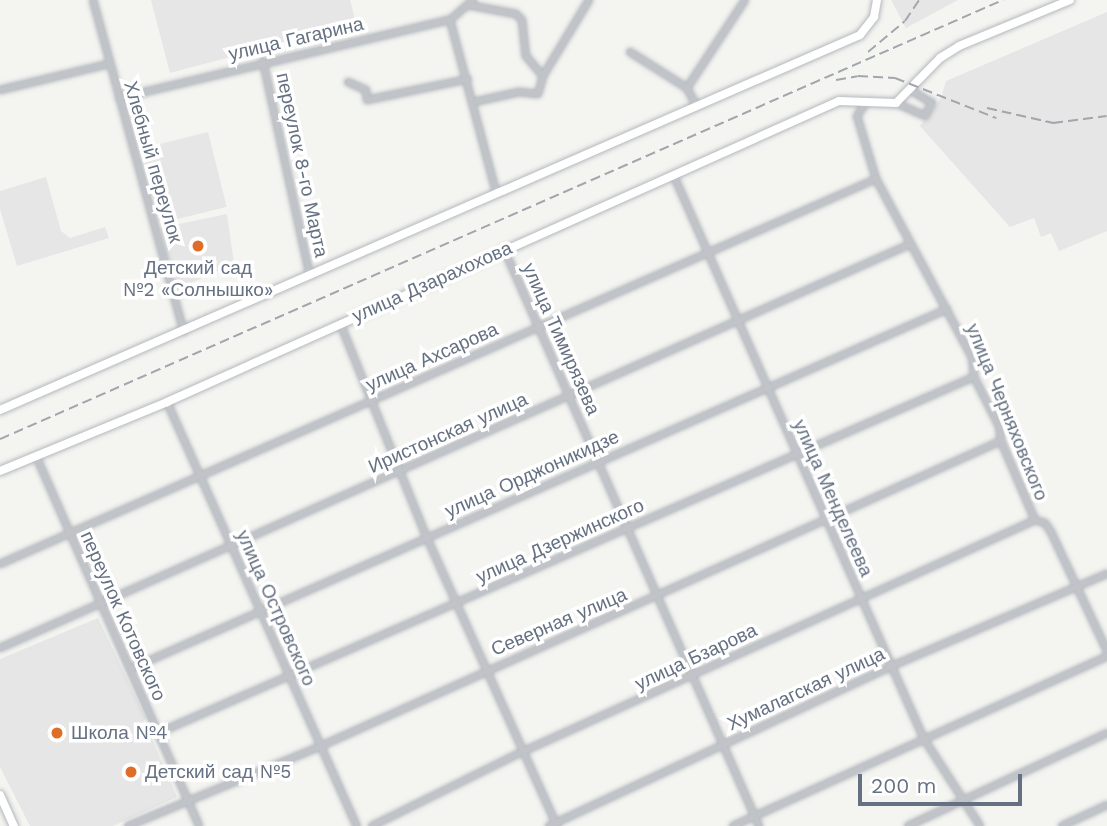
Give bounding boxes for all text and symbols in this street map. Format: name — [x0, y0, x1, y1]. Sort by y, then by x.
street label: улица Гагарина — [226, 12, 366, 66]
street label: переулок 8-го Марта — [271, 71, 333, 259]
street label: Хлебный переулок — [119, 78, 187, 246]
street label: улица Дзарахохова — [349, 236, 515, 328]
marker: Детский сад №2 «Солнышко» — [190, 238, 206, 254]
place label: Детский сад №2 «Солнышко» — [123, 257, 273, 301]
street label: улица Тимирязева — [517, 259, 605, 419]
street label: улица Ахсарова — [362, 318, 502, 396]
street label: улица Черняховского — [961, 320, 1053, 504]
street label: Иристонская улица — [365, 388, 531, 478]
street label: улица Менделеева — [788, 416, 878, 580]
street label: улица Орджоникидзе — [441, 425, 623, 523]
street label: улица Дзержинского — [473, 494, 647, 588]
street label: улица Островского — [231, 526, 321, 690]
street label: переулок Котовского — [75, 528, 171, 704]
street label: Северная улица — [488, 583, 630, 661]
street label: улица Бзарова — [631, 619, 761, 695]
street label: Хумалагская улица — [724, 643, 888, 735]
place label: Школа №4 — [71, 722, 168, 744]
marker: Школа №4 — [49, 725, 65, 741]
scale bar — [862, 760, 1026, 804]
place label: Детский сад №5 — [145, 761, 291, 783]
marker: Детский сад №5 — [123, 764, 139, 780]
text: 200 m — [871, 773, 937, 798]

